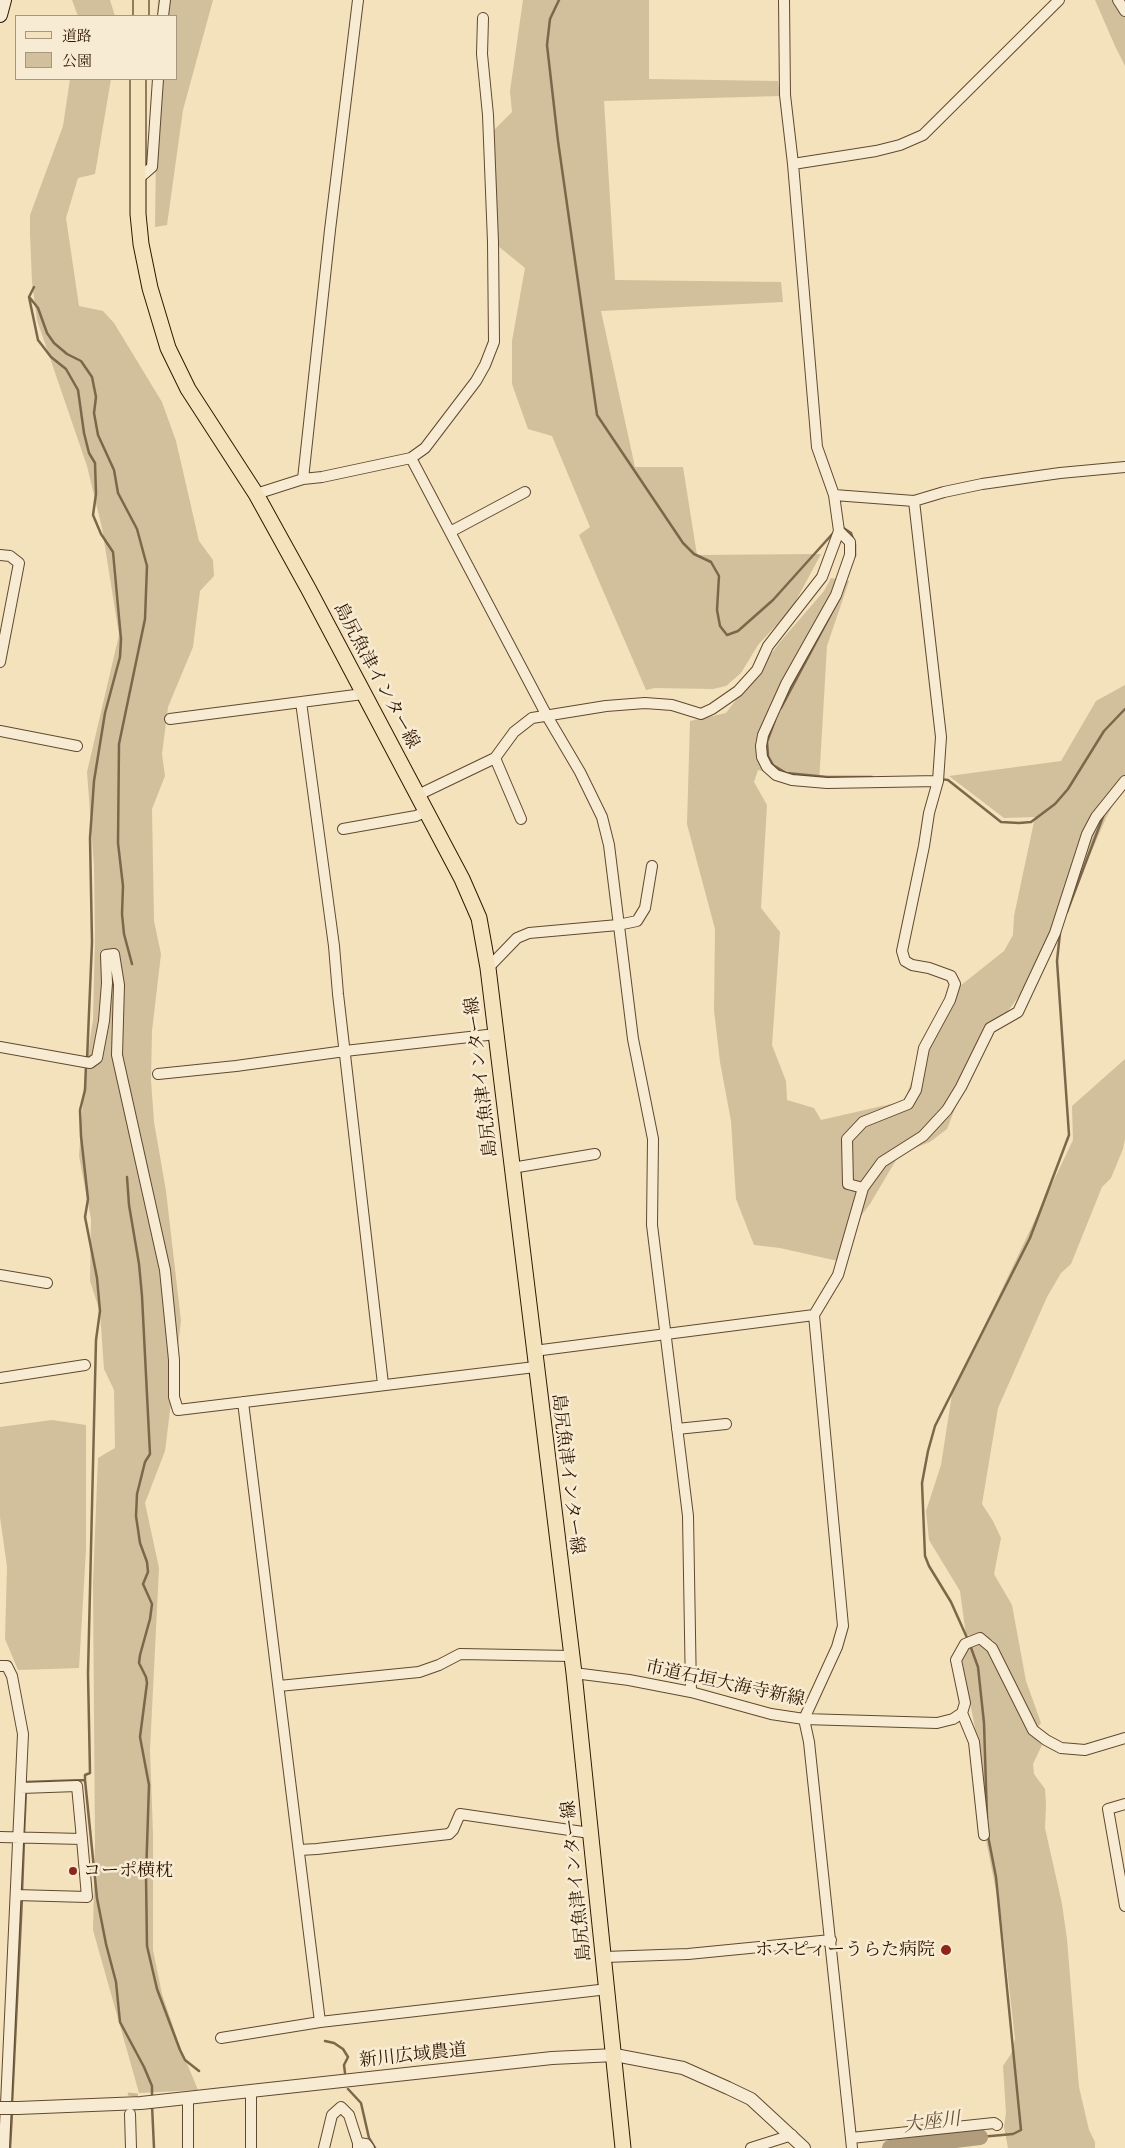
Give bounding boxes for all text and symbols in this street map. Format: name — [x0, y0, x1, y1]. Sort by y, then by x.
legend — [15, 15, 178, 80]
text: 道路 — [62, 25, 92, 46]
text: 公園 — [62, 50, 92, 71]
street label: 島尻魚津インター線 — [328, 599, 424, 753]
street label: 島尻魚津インター線 — [461, 995, 503, 1159]
street label: 島尻魚津インター線 — [546, 1392, 588, 1556]
street label: 市道石垣大海寺新線 — [644, 1657, 806, 1711]
street label: 島尻魚津インター線 — [558, 1799, 596, 1963]
place label: コーポ横枕 — [83, 1860, 173, 1882]
marker: コーポ横枕 — [67, 1865, 79, 1877]
place label: ホスピィーうらた病院 — [755, 1939, 935, 1961]
marker: ホスピィーうらた病院 — [939, 1943, 953, 1957]
street label: 新川広域農道 — [358, 2040, 468, 2072]
water label: 大座川 — [902, 2108, 962, 2138]

